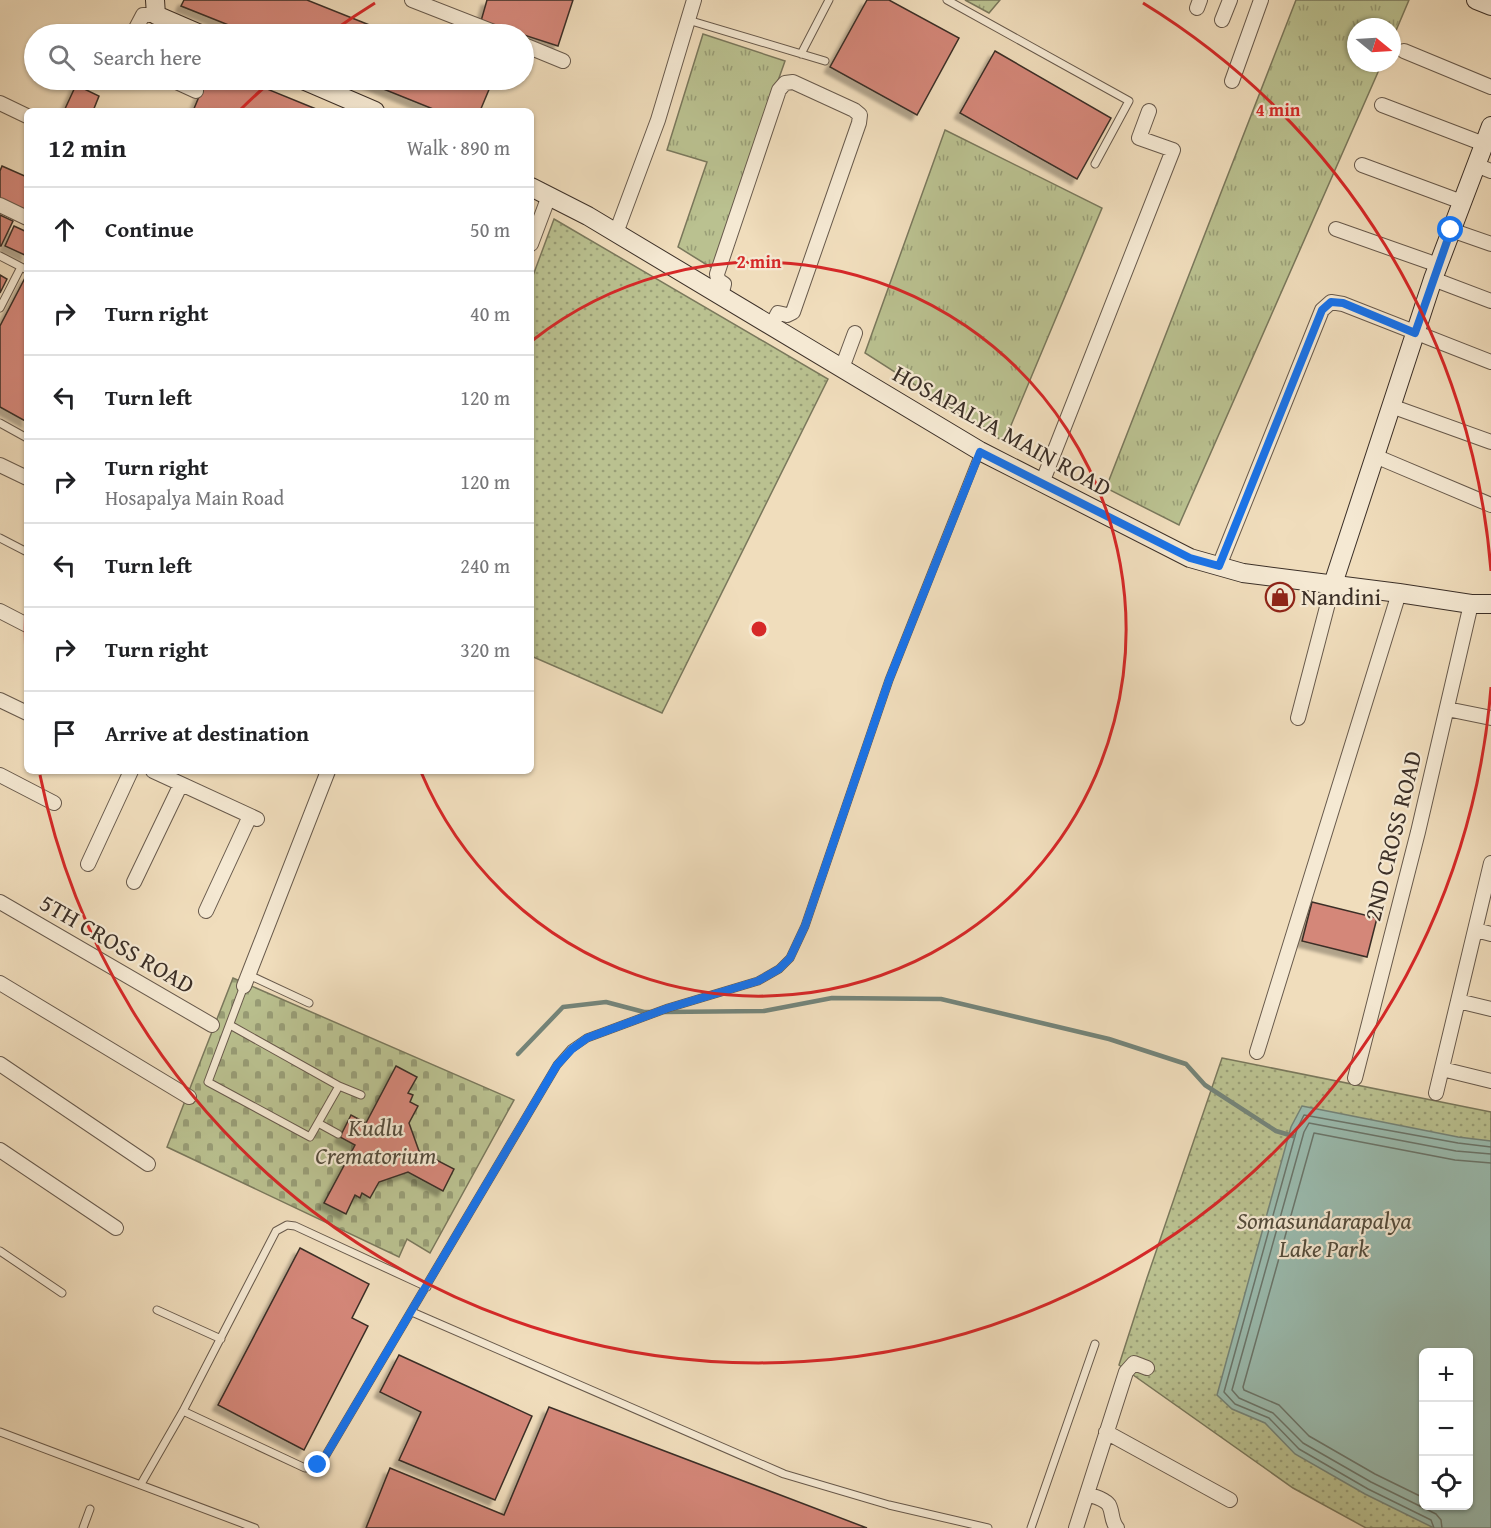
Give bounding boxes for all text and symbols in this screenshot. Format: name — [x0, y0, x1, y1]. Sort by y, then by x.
north arrow — [1347, 18, 1401, 72]
search box — [24, 24, 534, 90]
icon: search — [45, 41, 78, 74]
text: Search here — [93, 41, 202, 73]
text: 4 min — [1256, 96, 1301, 123]
text: 12 min — [48, 128, 126, 167]
text: Walk · 890 m — [407, 133, 510, 162]
icon: ahead — [48, 213, 81, 246]
text: Continue — [105, 213, 194, 245]
text: 50 m — [470, 215, 510, 244]
route start — [1437, 216, 1463, 242]
text: 2 min — [737, 248, 782, 275]
icon: right — [48, 297, 81, 330]
text: Turn right — [105, 297, 208, 329]
text: 40 m — [470, 299, 510, 328]
street label: HOSAPALYA MAIN ROAD — [887, 356, 1118, 505]
icon: left — [48, 381, 81, 414]
text: Turn left — [105, 381, 192, 413]
text: 120 m — [460, 383, 510, 412]
text: Turn right — [105, 451, 208, 483]
icon: right — [48, 465, 81, 498]
text: 120 m — [460, 467, 510, 496]
text: Hosapalya Main Road — [105, 483, 284, 512]
icon: left — [48, 549, 81, 582]
text: Turn left — [105, 549, 192, 581]
text: 240 m — [460, 551, 510, 580]
place label: Nandini — [1301, 579, 1382, 614]
shop icon: Nandini — [1264, 581, 1296, 613]
centre of rings — [749, 619, 769, 639]
icon: right — [48, 633, 81, 666]
text: Turn right — [105, 633, 208, 665]
text: 320 m — [460, 635, 510, 664]
icon: arrive — [48, 717, 81, 750]
text: Arrive at destination — [105, 717, 309, 749]
street label: 2ND CROSS ROAD — [1354, 747, 1431, 925]
street label: 5TH CROSS ROAD — [33, 885, 201, 1002]
park label: Kudlu Crematorium — [315, 1110, 437, 1173]
park label: Somasundarapalya Lake Park — [1236, 1203, 1412, 1266]
map controls — [1419, 1348, 1473, 1510]
button: + — [1419, 1348, 1473, 1402]
button: − — [1419, 1402, 1473, 1456]
route end — [304, 1451, 330, 1477]
button: locate — [1419, 1456, 1473, 1510]

